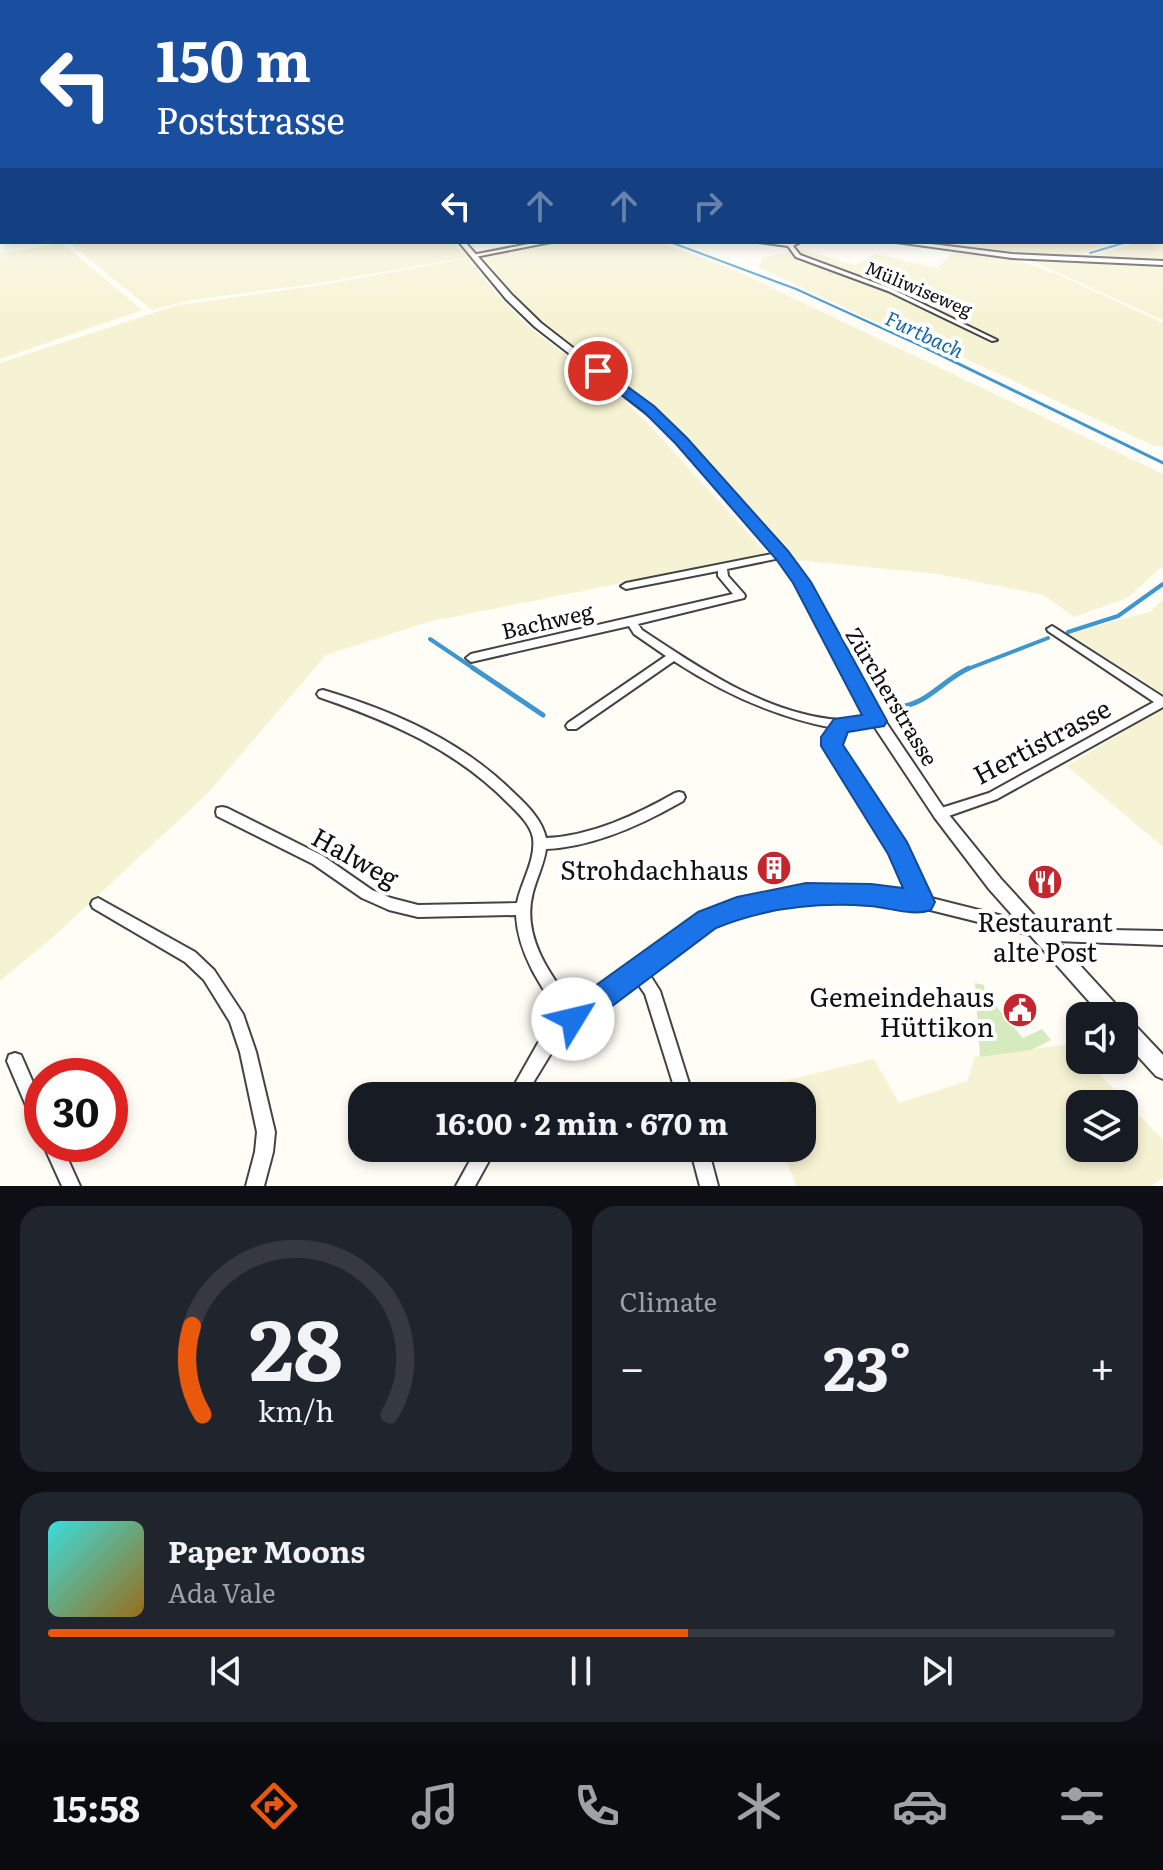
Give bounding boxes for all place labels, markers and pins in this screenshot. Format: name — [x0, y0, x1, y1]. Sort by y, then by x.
pin — [564, 337, 632, 405]
place label: Strohdachhaus — [560, 849, 748, 888]
building icon: Strohdachhaus — [755, 849, 793, 887]
restaurant icon: Restaurant alte Post — [1026, 863, 1064, 901]
place label: Restaurant alte Post — [977, 901, 1113, 970]
place label: Gemeindehaus Hüttikon — [809, 976, 994, 1045]
public building icon: Gemeindehaus Hüttikon — [1001, 991, 1039, 1029]

